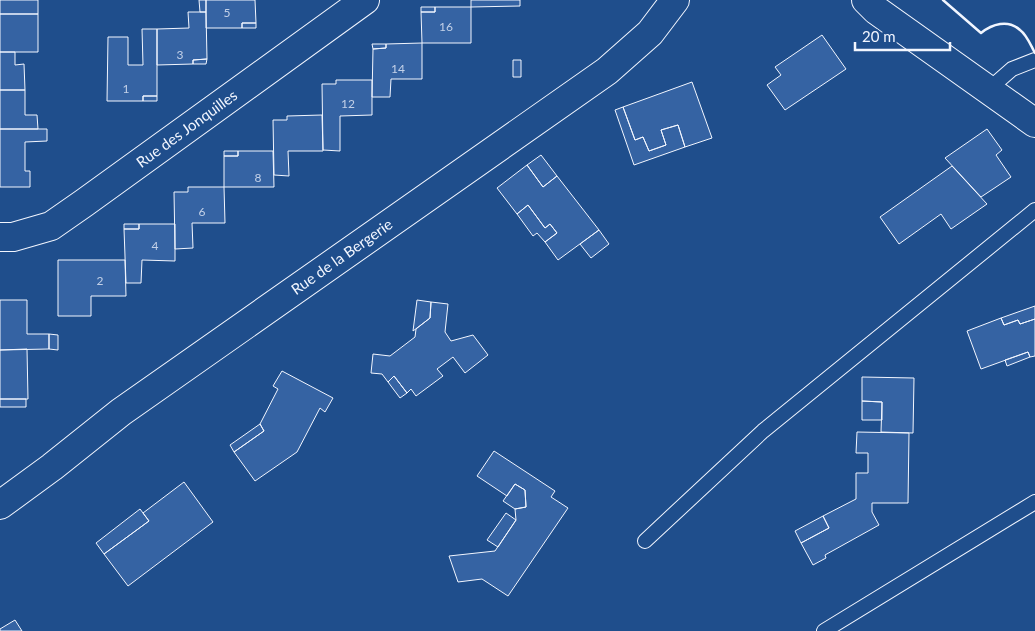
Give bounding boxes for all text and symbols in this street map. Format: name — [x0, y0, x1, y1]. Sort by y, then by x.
house number: 5 — [224, 5, 231, 20]
house number: 16 — [439, 19, 453, 34]
scale bar — [855, 20, 950, 52]
text: 20 m — [862, 27, 896, 45]
house number: 3 — [177, 47, 184, 62]
house number: 14 — [391, 61, 405, 76]
house number: 1 — [123, 81, 130, 96]
street label: Rue des Jonquilles — [132, 86, 240, 171]
house number: 12 — [341, 96, 355, 111]
house number: 8 — [255, 170, 262, 185]
house number: 6 — [199, 204, 206, 219]
street label: Rue de la Bergerie — [287, 214, 396, 298]
house number: 4 — [152, 238, 159, 253]
house number: 2 — [97, 273, 104, 288]

